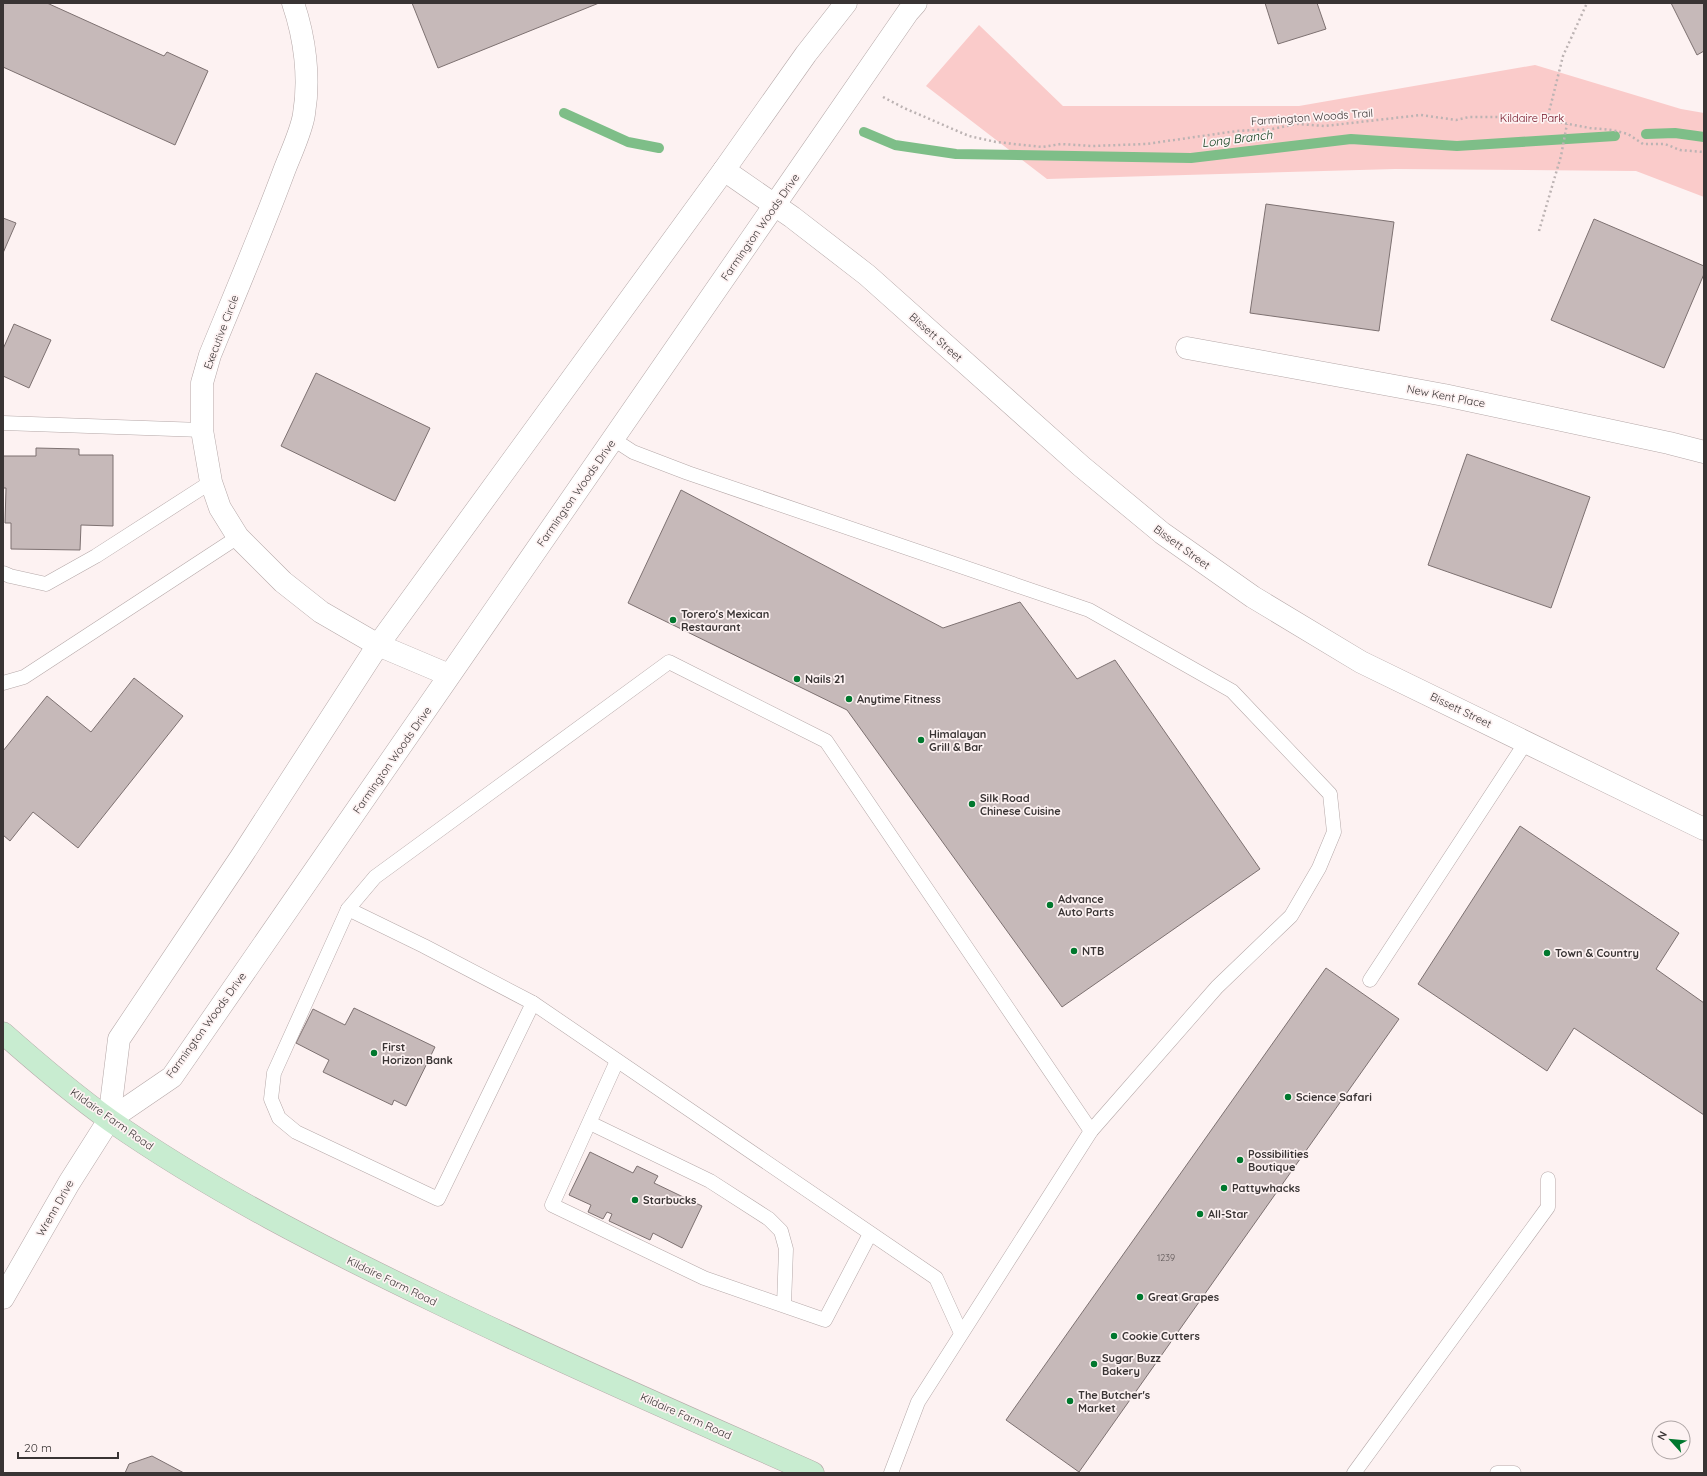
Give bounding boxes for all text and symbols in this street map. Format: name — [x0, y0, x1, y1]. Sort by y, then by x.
street label: Farmington Woods Trail — [1250, 106, 1374, 128]
park label: Kildaire Park — [1500, 111, 1564, 125]
water label: Long Branch — [1201, 127, 1273, 150]
street label: Farmington Woods Drive — [718, 171, 802, 283]
street label: Executive Circle — [200, 293, 242, 371]
street label: Bissett Street — [907, 310, 966, 365]
street label: New Kent Place — [1406, 382, 1486, 410]
street label: Farmington Woods Drive — [534, 437, 618, 549]
street label: Bissett Street — [1151, 522, 1213, 572]
place label: Torero's Mexican Restaurant — [681, 607, 769, 634]
marker: Torero's Mexican Restaurant — [668, 615, 678, 625]
place label: Nails 21 — [805, 672, 844, 686]
marker: Nails 21 — [792, 674, 802, 684]
street label: Bissett Street — [1428, 689, 1494, 731]
place label: Anytime Fitness — [857, 692, 941, 706]
marker: Anytime Fitness — [844, 694, 854, 704]
street label: Farmington Woods Drive — [350, 704, 434, 816]
place label: Himalayan Grill & Bar — [929, 727, 986, 754]
marker: Himalayan Grill & Bar — [916, 735, 926, 745]
place label: Silk Road Chinese Cuisine — [980, 791, 1061, 818]
marker: Silk Road Chinese Cuisine — [967, 799, 977, 809]
place label: Advance Auto Parts — [1058, 892, 1114, 919]
marker: Advance Auto Parts — [1045, 900, 1055, 910]
place label: NTB — [1082, 944, 1104, 958]
marker: NTB — [1069, 946, 1079, 956]
place label: Town & Country — [1555, 946, 1639, 960]
marker: Town & Country — [1542, 948, 1552, 958]
street label: Farmington Woods Drive — [163, 969, 249, 1081]
place label: First Horizon Bank — [382, 1040, 453, 1067]
marker: First Horizon Bank — [369, 1048, 379, 1058]
street label: Kildaire Farm Road — [68, 1085, 156, 1153]
place label: Science Safari — [1296, 1090, 1372, 1104]
marker: Science Safari — [1283, 1092, 1293, 1102]
place label: Possibilities Boutique — [1248, 1147, 1309, 1174]
marker: Possibilities Boutique — [1235, 1155, 1245, 1165]
street label: Wrenn Drive — [33, 1177, 77, 1239]
place label: Pattywhacks — [1232, 1181, 1300, 1195]
marker: Pattywhacks — [1219, 1183, 1229, 1193]
place label: Starbucks — [643, 1193, 696, 1207]
marker: Starbucks — [630, 1195, 640, 1205]
place label: All-Star — [1208, 1207, 1248, 1221]
marker: All-Star — [1195, 1209, 1205, 1219]
house number: 1239 — [1157, 1252, 1175, 1263]
street label: Kildaire Farm Road — [345, 1253, 439, 1309]
place label: Great Grapes — [1148, 1290, 1219, 1304]
marker: Great Grapes — [1135, 1292, 1145, 1302]
place label: Cookie Cutters — [1122, 1329, 1200, 1343]
marker: Cookie Cutters — [1109, 1331, 1119, 1341]
place label: Sugar Buzz Bakery — [1102, 1351, 1162, 1378]
marker: Sugar Buzz Bakery — [1089, 1359, 1099, 1369]
place label: The Butcher's Market — [1078, 1388, 1150, 1415]
street label: Kildaire Farm Road — [638, 1390, 734, 1442]
marker: The Butcher's Market — [1065, 1396, 1075, 1406]
north arrow — [1651, 1420, 1691, 1460]
text: N — [1654, 1429, 1670, 1442]
scale bar — [18, 1434, 118, 1460]
text: 20 m — [24, 1440, 52, 1455]

